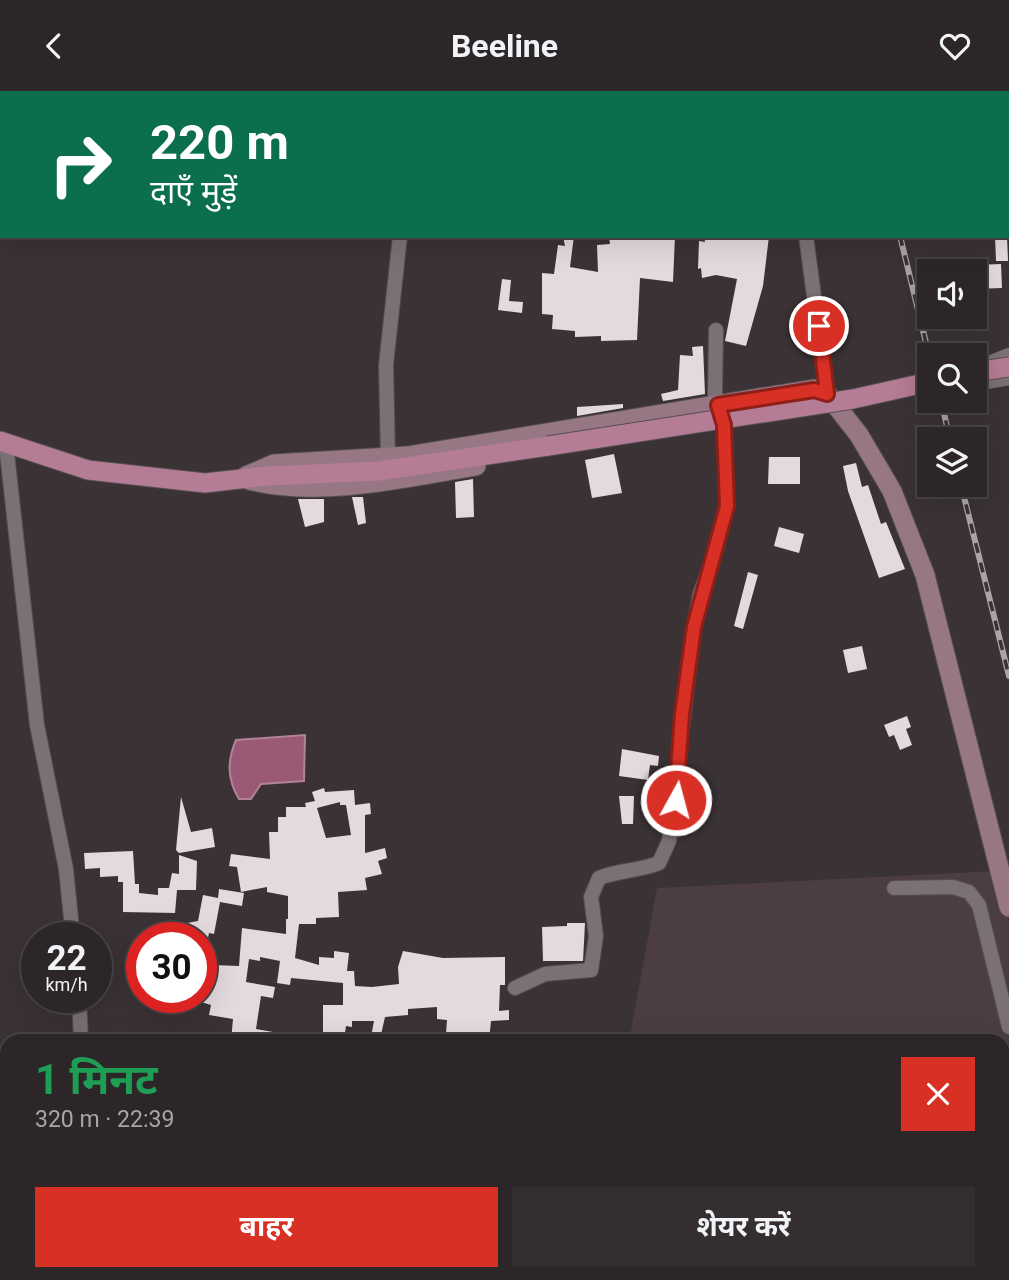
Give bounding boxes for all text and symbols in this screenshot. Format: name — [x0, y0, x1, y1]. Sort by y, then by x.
icon: back — [35, 27, 73, 65]
text: Beeline — [451, 27, 558, 65]
icon: heart — [936, 27, 974, 65]
text: 220 m — [150, 114, 289, 171]
icon: right — [35, 119, 126, 210]
text: दाएँ मुड़ें — [150, 173, 237, 211]
map controls — [917, 259, 987, 497]
button: sound — [917, 259, 987, 329]
pin — [789, 296, 849, 356]
icon: arrive — [800, 307, 838, 345]
button: search — [917, 343, 987, 413]
button: layers — [917, 427, 987, 497]
position arrow — [639, 763, 713, 837]
speed limit sign: 30 — [126, 922, 217, 1013]
text: 22 — [46, 938, 87, 979]
text: km/h — [45, 974, 88, 995]
text: 1 मिनट — [35, 1055, 158, 1104]
button: close — [901, 1057, 975, 1131]
text: 320 m · 22:39 — [35, 1106, 174, 1133]
button: बाहर — [35, 1187, 498, 1267]
button: शेयर करें — [512, 1187, 975, 1267]

